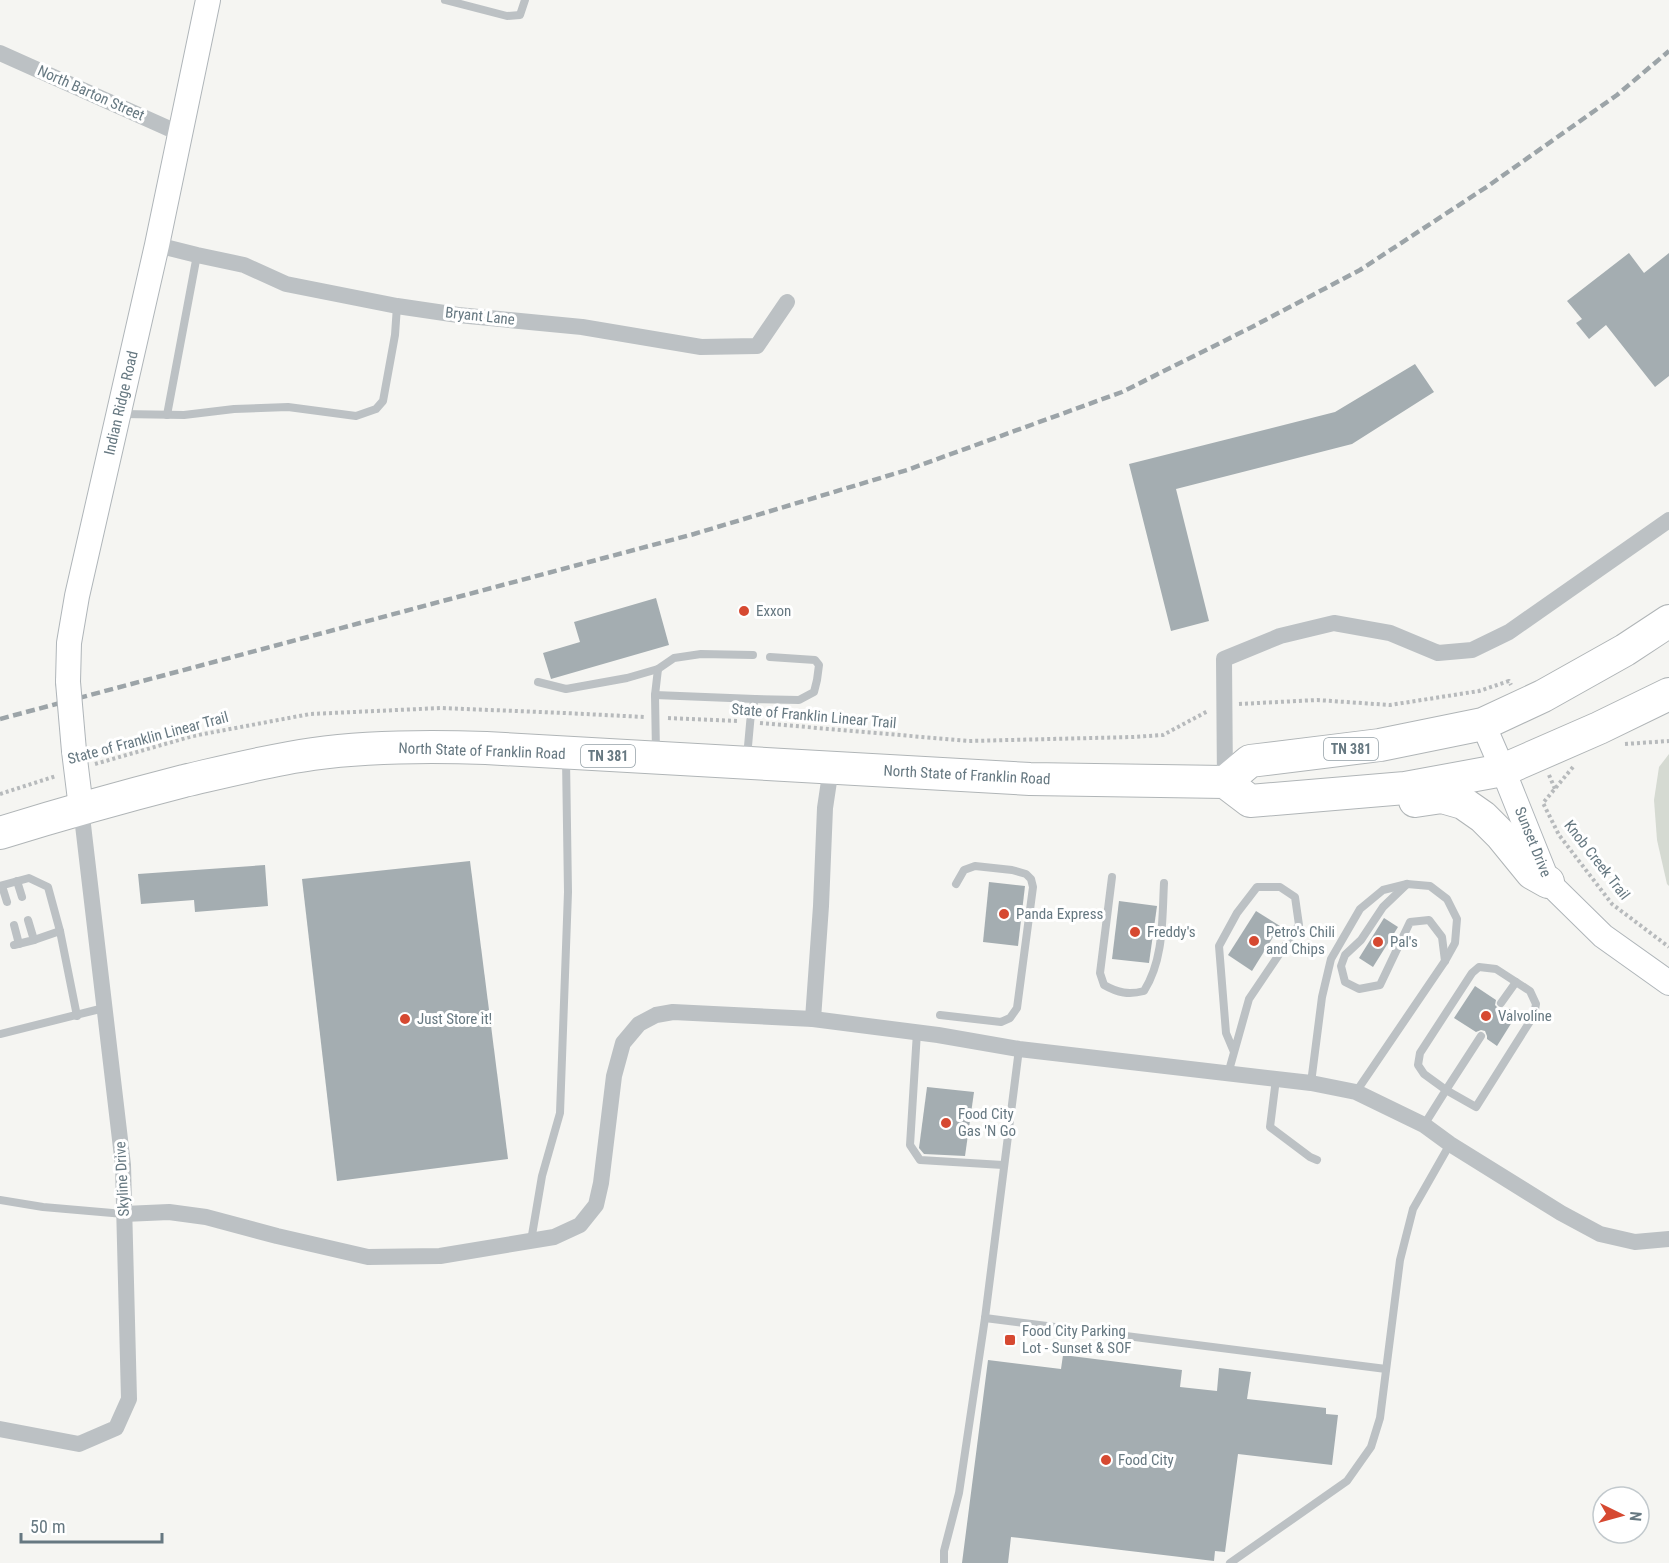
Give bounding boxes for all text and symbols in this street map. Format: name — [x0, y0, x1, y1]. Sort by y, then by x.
street label: North Barton Street — [35, 61, 147, 125]
street label: Bryant Lane — [444, 303, 516, 329]
street label: Indian Ridge Road — [100, 349, 142, 457]
place label: Exxon — [756, 602, 791, 620]
marker: Exxon — [737, 604, 751, 618]
street label: State of Franklin Linear Trail — [731, 700, 897, 732]
street label: State of Franklin Linear Trail — [66, 708, 230, 768]
road number: TN 381 — [1324, 738, 1378, 760]
street label: North State of Franklin Road — [398, 739, 566, 763]
road number: TN 381 — [581, 745, 635, 767]
street label: North State of Franklin Road — [883, 762, 1051, 788]
street label: Sunset Drive — [1511, 804, 1555, 880]
street label: Knob Creek Trail — [1560, 817, 1634, 903]
place label: Panda Express — [1016, 905, 1103, 923]
marker: Panda Express — [997, 907, 1011, 921]
place label: Freddy's — [1147, 923, 1196, 941]
place label: Petro's Chili and Chips — [1266, 923, 1335, 958]
marker: Freddy's — [1128, 925, 1142, 939]
place label: Pal's — [1390, 933, 1418, 951]
marker: Petro's Chili and Chips — [1247, 934, 1261, 948]
marker: Pal's — [1371, 935, 1385, 949]
place label: Valvoline — [1498, 1007, 1552, 1025]
marker: Valvoline — [1479, 1009, 1493, 1023]
place label: Just Store it! — [417, 1010, 492, 1028]
marker: Just Store it! — [398, 1012, 412, 1026]
place label: Food City Gas 'N Go — [958, 1105, 1016, 1140]
marker: Food City Gas 'N Go — [939, 1116, 953, 1130]
street label: Skyline Drive — [111, 1141, 133, 1217]
place label: Food City Parking Lot - Sunset & SOF — [1022, 1322, 1131, 1357]
marker: Food City Parking Lot - Sunset & SOF — [1003, 1333, 1017, 1347]
place label: Food City — [1118, 1451, 1174, 1469]
marker: Food City — [1099, 1453, 1113, 1467]
north arrow — [1591, 1485, 1651, 1545]
scale bar — [21, 1506, 162, 1544]
text: N — [1626, 1511, 1645, 1522]
text: 50 m — [30, 1516, 65, 1537]

